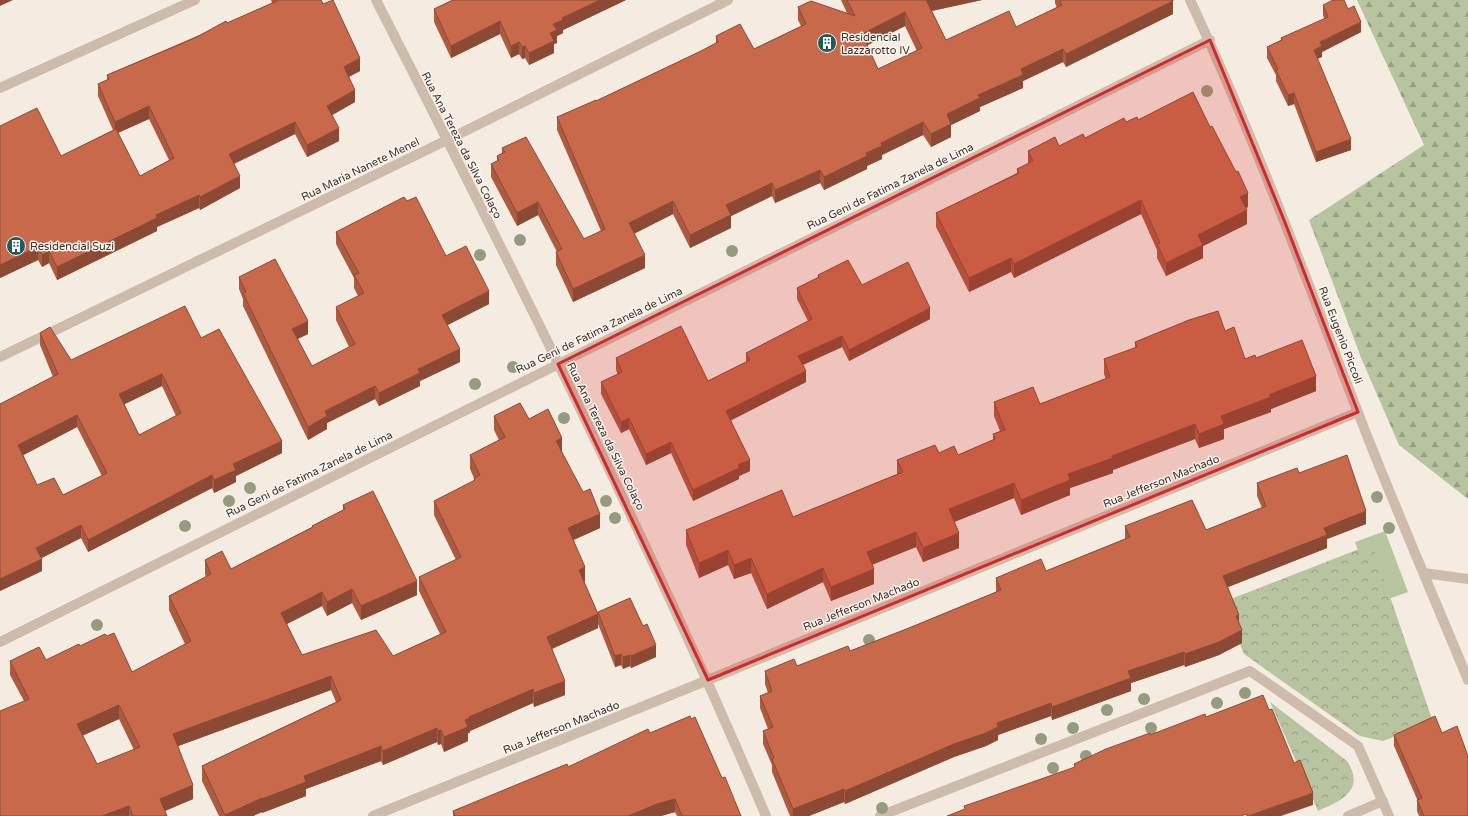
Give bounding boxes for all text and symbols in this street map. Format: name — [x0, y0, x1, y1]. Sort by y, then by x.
place label: Residencial Lazzarotto IV — [841, 31, 910, 57]
building icon: Residencial Lazzarotto IV — [816, 32, 838, 54]
street label: Rua Ana Tereza da Silva Colaço — [419, 70, 504, 221]
street label: Rua Maria Nanete Menel — [299, 135, 421, 204]
street label: Rua Geni de Fatima Zanela de Lima — [805, 140, 976, 233]
building icon: Residencial Suzi — [5, 235, 27, 257]
place label: Residencial Suzi — [30, 240, 114, 253]
street label: Rua Geni de Fatima Zanela de Lima — [514, 284, 685, 377]
street label: Rua Eugenio Piccoli — [1316, 285, 1365, 386]
street label: Rua Ana Tereza da Silva Colaço — [564, 360, 647, 513]
street label: Rua Geni de Fatima Zanela de Lima — [224, 428, 395, 521]
street label: Rua Jefferson Machado — [1101, 452, 1222, 511]
street label: Rua Jefferson Machado — [801, 575, 922, 634]
street label: Rua Jefferson Machado — [501, 698, 622, 757]

